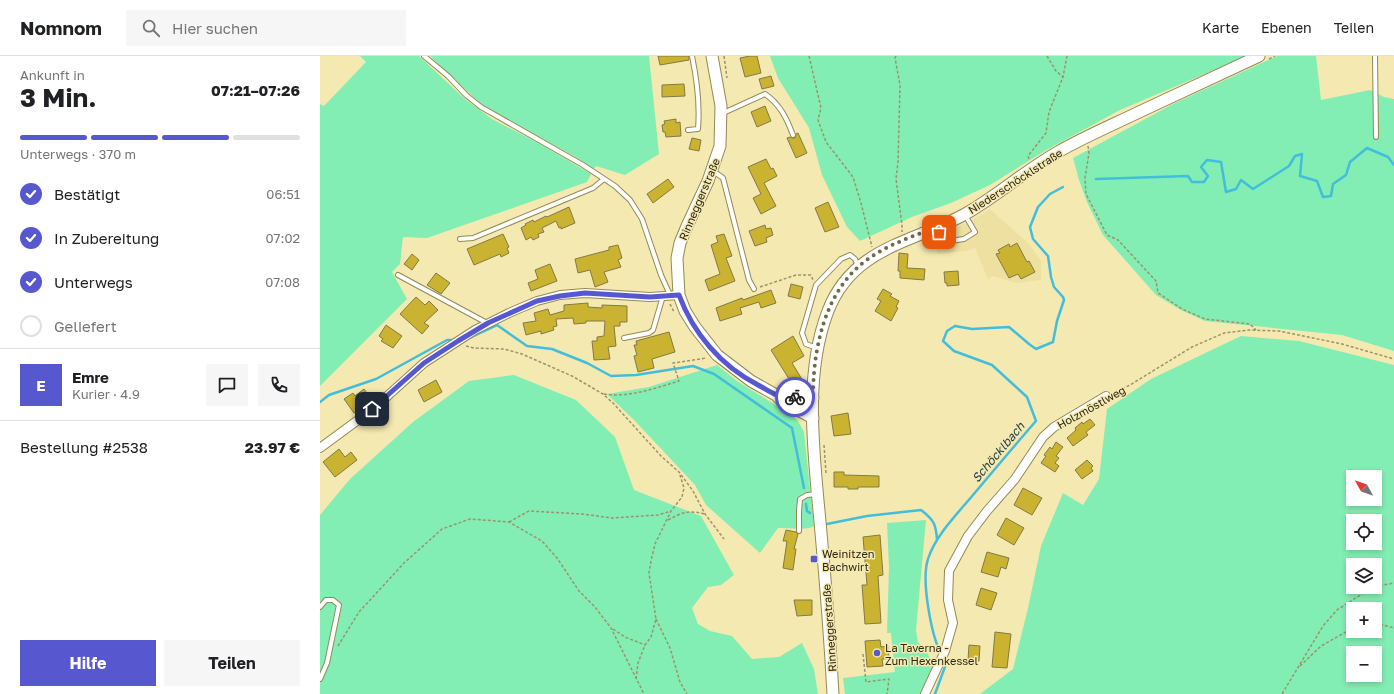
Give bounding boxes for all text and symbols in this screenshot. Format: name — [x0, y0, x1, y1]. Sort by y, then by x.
search box — [126, 10, 406, 46]
text: Nomnom — [20, 16, 102, 39]
icon: search — [140, 17, 162, 39]
text: Hier suchen — [172, 19, 258, 37]
text: Karte — [1202, 19, 1239, 36]
text: Ebenen — [1261, 19, 1312, 36]
text: Teilen — [1334, 19, 1374, 36]
text: Ankunft in — [20, 67, 85, 83]
text: 07:21–07:26 — [211, 81, 300, 99]
text: 3 Min. — [20, 82, 97, 113]
text: Unterwegs · 370 m — [20, 146, 136, 162]
street label: Niederschöcklstraße — [966, 146, 1064, 216]
street label: Rinneggerstraße — [676, 156, 722, 242]
icon: check — [20, 183, 42, 205]
text: Bestätigt — [54, 185, 120, 203]
text: 06:51 — [266, 186, 300, 202]
pin — [922, 215, 956, 249]
icon: bag — [928, 221, 950, 243]
icon: check — [20, 227, 42, 249]
text: In Zubereitung — [54, 229, 159, 247]
text: 07:02 — [266, 230, 300, 246]
icon: check — [20, 271, 42, 293]
text: Unterwegs — [54, 273, 133, 291]
text: 07:08 — [265, 274, 300, 290]
text: Geliefert — [54, 317, 117, 335]
button: chat — [206, 364, 248, 406]
button: phone — [258, 364, 300, 406]
text: Emre — [72, 368, 109, 386]
text: E — [36, 376, 46, 394]
courier — [775, 377, 815, 417]
street label: Holzmöstlweg — [1055, 383, 1127, 431]
text: Kurier · 4.9 — [72, 386, 140, 402]
icon: bike — [784, 386, 806, 408]
pin — [355, 392, 389, 426]
icon: home — [361, 398, 383, 420]
water label: Schöcklbach — [968, 418, 1028, 485]
text: Bestellung #2538 — [20, 438, 148, 456]
text: 23.97 € — [245, 438, 300, 456]
north arrow — [1346, 470, 1382, 506]
map controls — [1346, 470, 1382, 682]
button: locate — [1346, 514, 1382, 550]
place label: Weinitzen Bachwirt — [822, 547, 875, 573]
marker: Weinitzen Bachwirt — [809, 554, 819, 564]
button: layers — [1346, 558, 1382, 594]
street label: Rinneggerstraße — [819, 584, 839, 672]
button: + — [1346, 602, 1382, 638]
button: Hilfe — [20, 640, 156, 686]
button: Teilen — [164, 640, 300, 686]
place label: La Taverna - Zum Hexenkessel — [885, 641, 978, 667]
button: − — [1346, 646, 1382, 682]
marker: La Taverna - Zum Hexenkessel — [872, 648, 882, 658]

